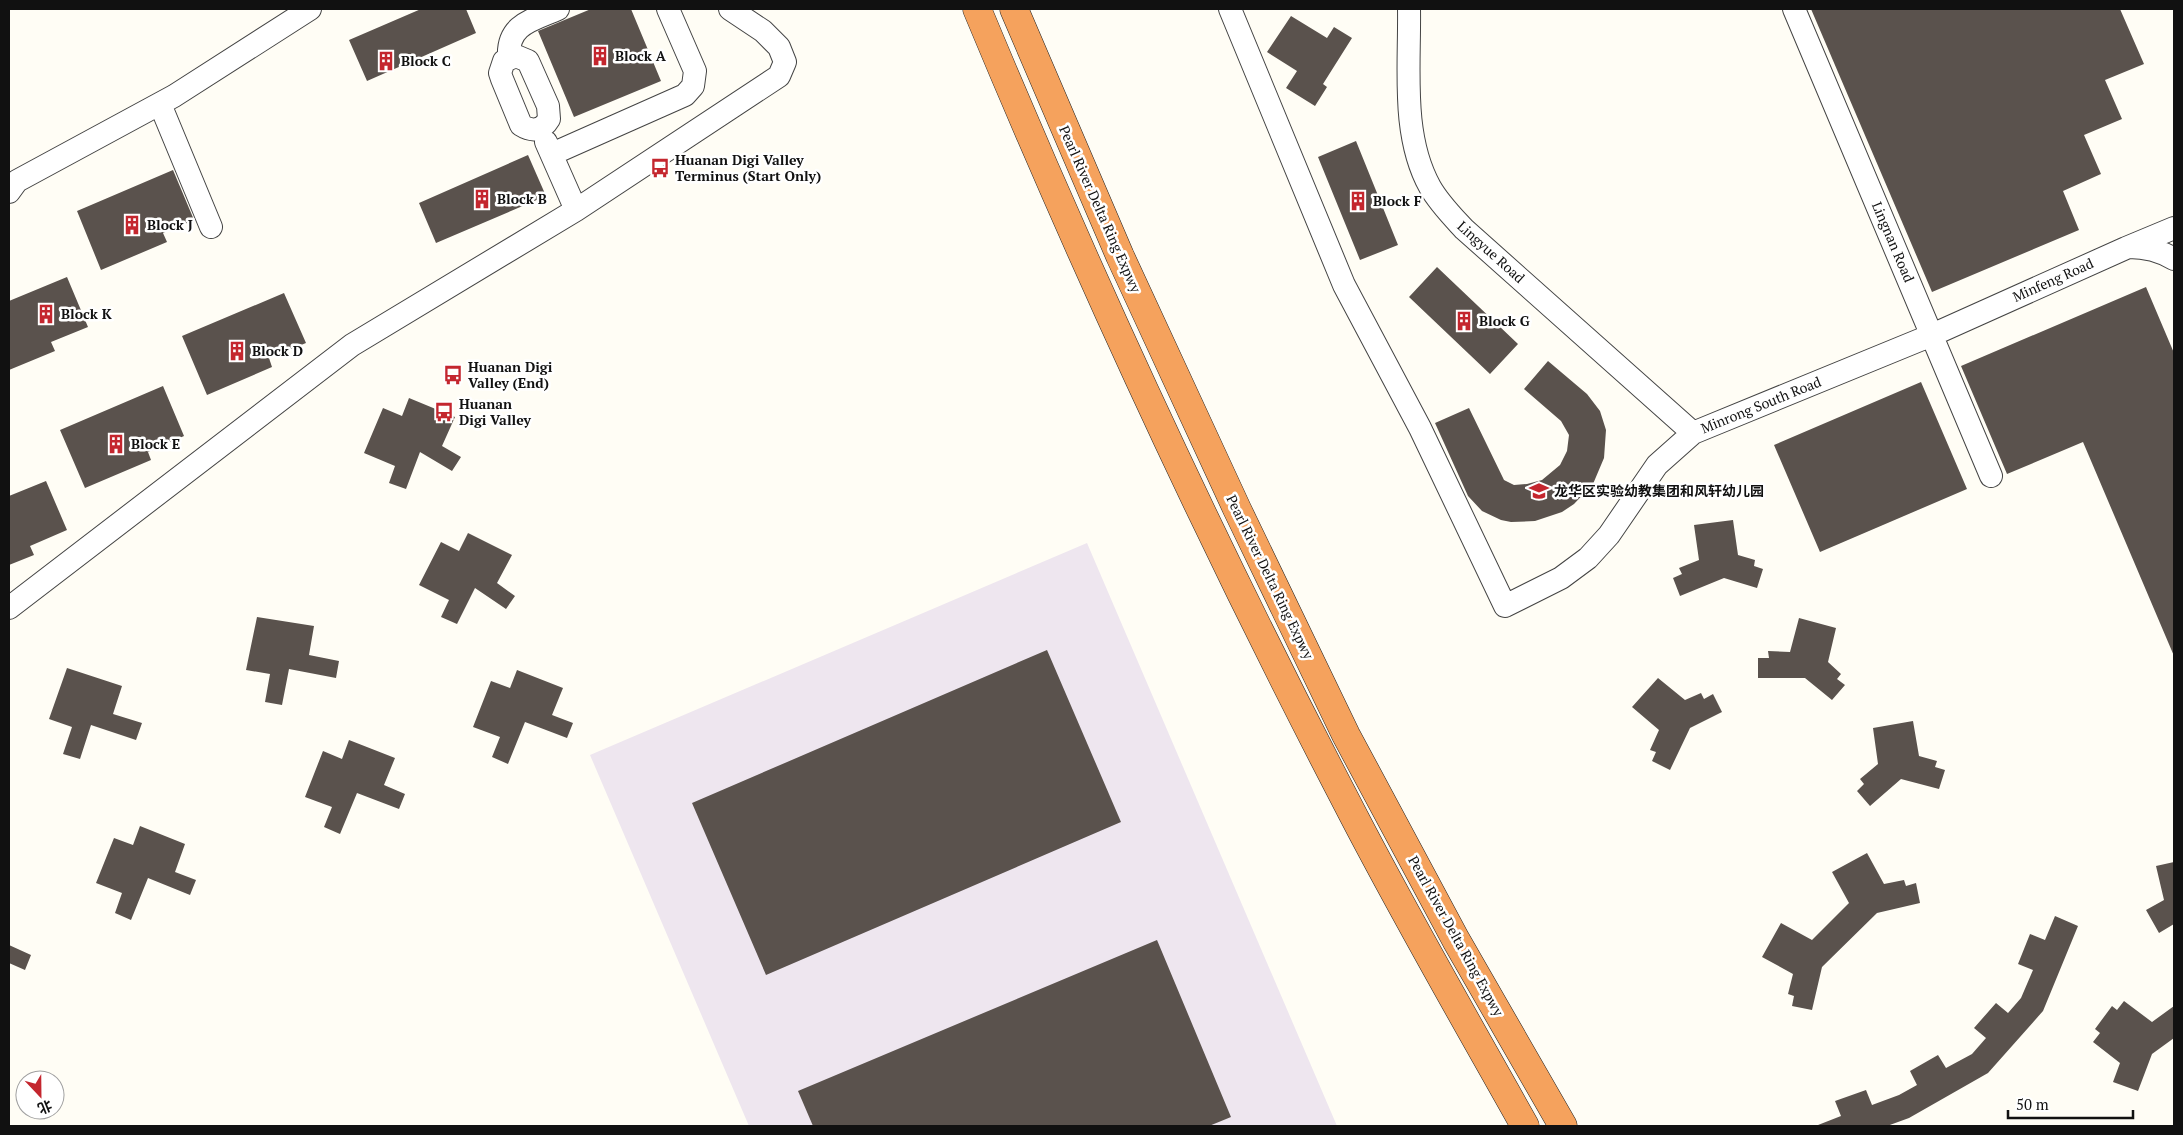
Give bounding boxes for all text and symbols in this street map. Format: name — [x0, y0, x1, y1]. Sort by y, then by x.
building icon: Block A — [589, 45, 611, 67]
place label: Block A — [615, 46, 667, 65]
building icon: Block C — [375, 50, 397, 72]
place label: Block C — [401, 51, 451, 70]
street label: Pearl River Delta Ring Expwy — [1055, 122, 1146, 296]
place label: Huanan Digi Valley Terminus (Start Only) — [675, 150, 821, 185]
bus stop icon: Huanan Digi Valley Terminus (Start Only) — [649, 157, 671, 179]
building icon: Block B — [471, 188, 493, 210]
place label: Block B — [497, 189, 547, 208]
building icon: Block F — [1347, 190, 1369, 212]
place label: Block F — [1373, 191, 1422, 210]
street label: Lingnan Road — [1868, 199, 1919, 285]
building icon: Block J — [121, 214, 143, 236]
place label: Block J — [147, 215, 193, 234]
street label: Lingyue Road — [1454, 216, 1529, 287]
street label: Minfeng Road — [2009, 253, 2096, 306]
building icon: Block K — [35, 303, 57, 325]
place label: Block K — [61, 304, 112, 323]
building icon: Block G — [1453, 310, 1475, 332]
place label: Block G — [1479, 311, 1530, 330]
building icon: Block D — [226, 340, 248, 362]
place label: Block D — [252, 341, 303, 360]
place label: Huanan Digi Valley (End) — [468, 357, 553, 392]
bus stop icon: Huanan Digi Valley (End) — [442, 364, 464, 386]
street label: Minrong South Road — [1698, 372, 1824, 437]
place label: Huanan Digi Valley — [459, 394, 531, 429]
bus stop icon: Huanan Digi Valley — [433, 401, 455, 423]
building icon: Block E — [105, 433, 127, 455]
place label: Block E — [131, 434, 180, 453]
school or university icon: 龙华区实验幼教集团和风轩幼儿园 — [1528, 480, 1550, 502]
place label: 龙华区实验幼教集团和风轩幼儿园 — [1554, 481, 1764, 500]
street label: Pearl River Delta Ring Expwy — [1222, 491, 1319, 663]
street label: Pearl River Delta Ring Expwy — [1404, 852, 1509, 1020]
north arrow — [15, 1070, 65, 1120]
scale bar — [2008, 1088, 2133, 1120]
text: 50 m — [2016, 1094, 2049, 1114]
text: 北 — [35, 1096, 55, 1119]

